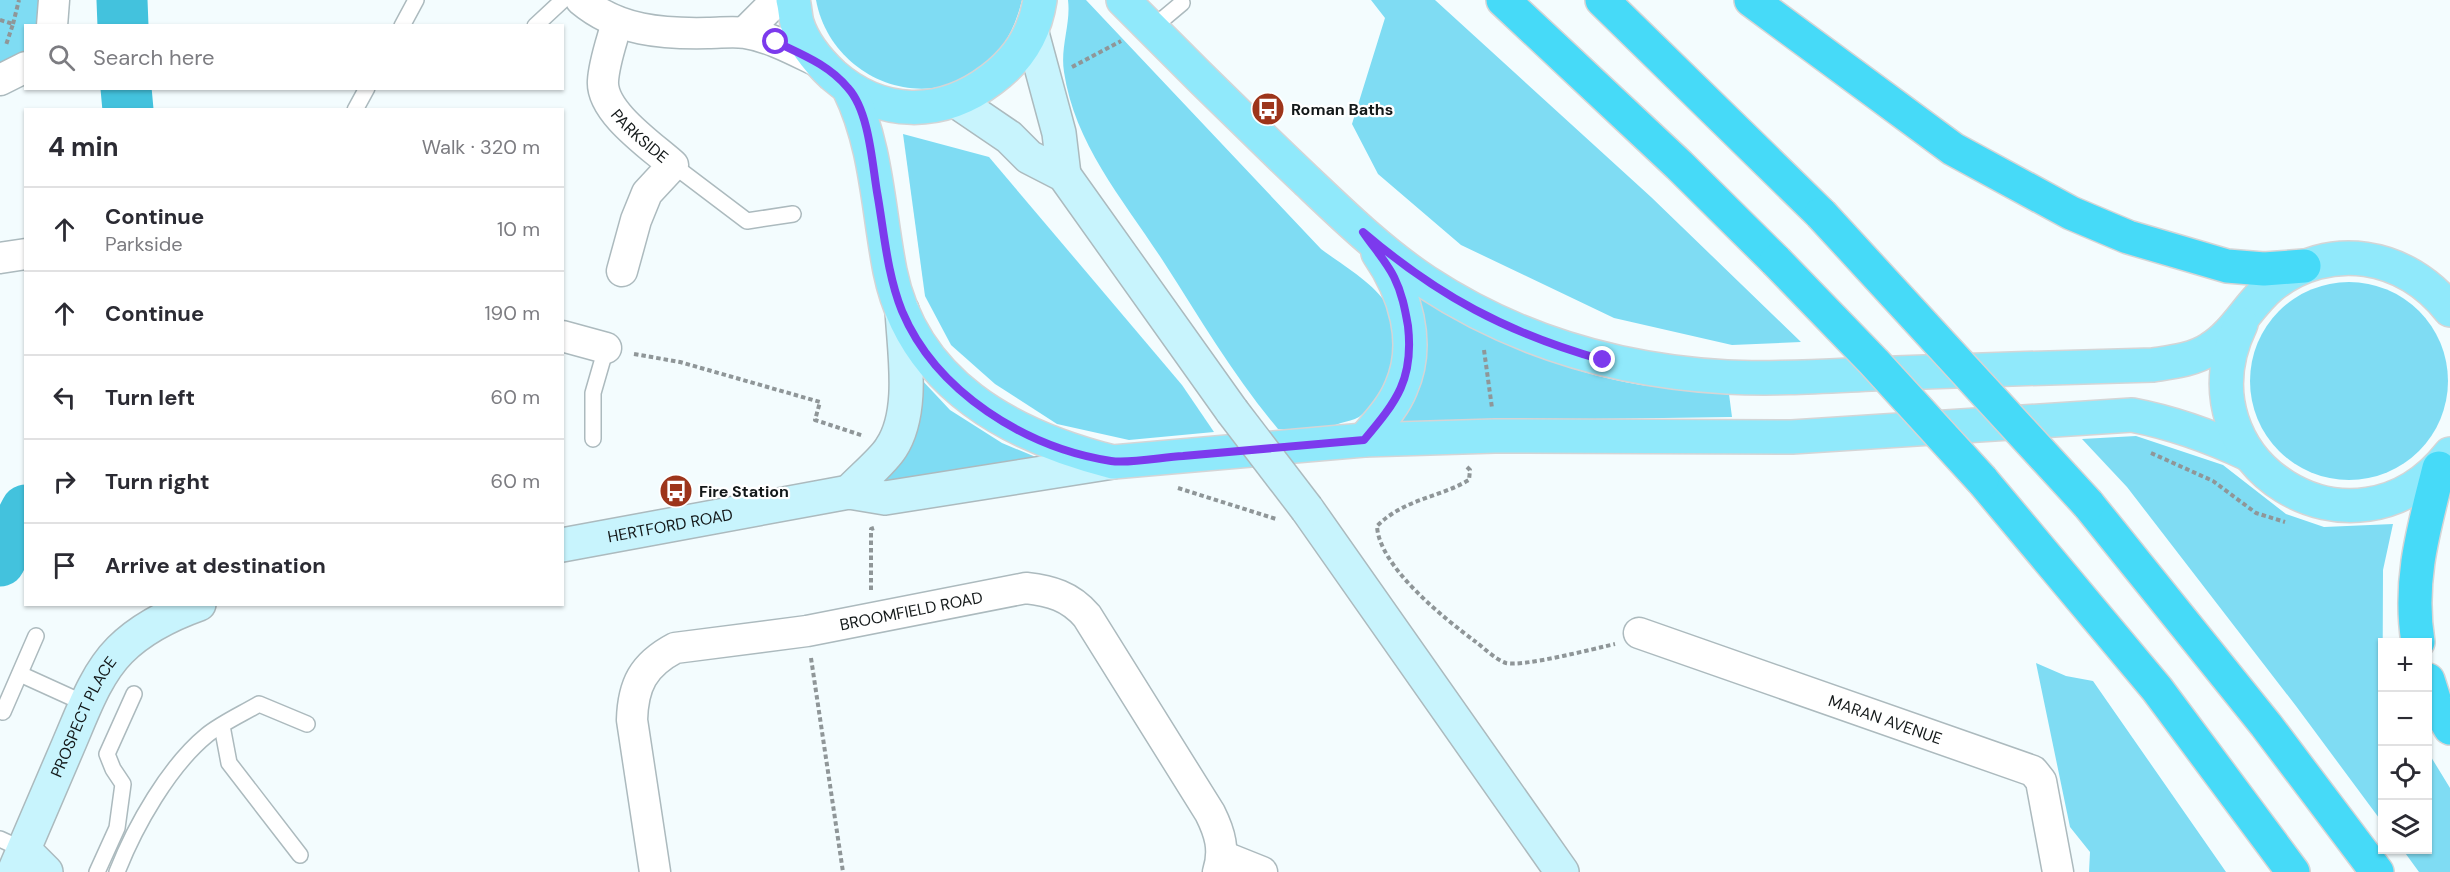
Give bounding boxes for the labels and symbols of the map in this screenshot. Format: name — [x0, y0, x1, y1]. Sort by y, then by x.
route start — [762, 28, 788, 54]
bus stop icon: Roman Baths — [1250, 91, 1286, 127]
place label: Roman Baths — [1291, 99, 1393, 120]
street label: PARKSIDE — [606, 105, 673, 168]
route end — [1589, 346, 1615, 372]
bus stop icon: Fire Station — [658, 473, 694, 509]
place label: Fire Station — [699, 481, 789, 502]
street label: HERTFORD ROAD — [606, 504, 735, 547]
street label: BROOMFIELD ROAD — [838, 587, 985, 635]
street label: PROSPECT PLACE — [46, 652, 121, 781]
street label: MARAN AVENUE — [1826, 690, 1945, 749]

